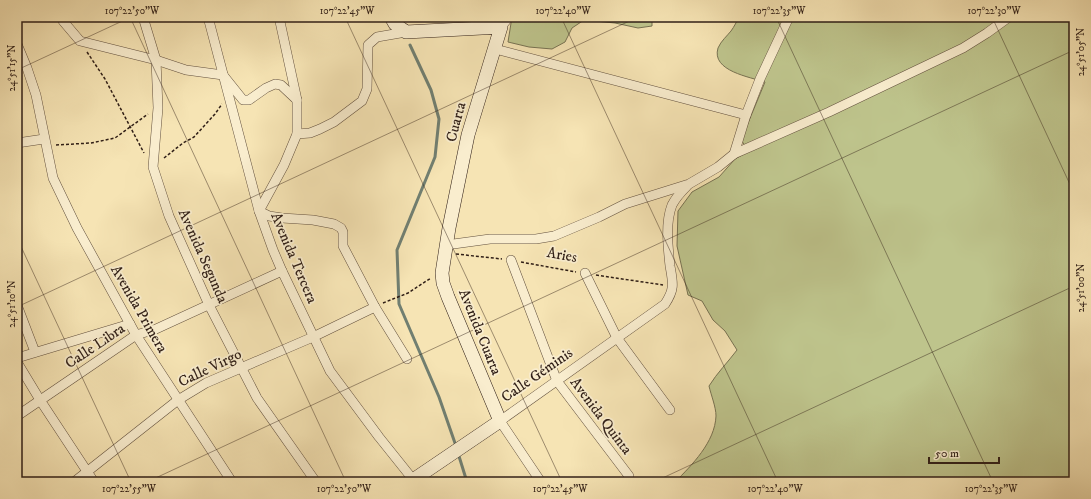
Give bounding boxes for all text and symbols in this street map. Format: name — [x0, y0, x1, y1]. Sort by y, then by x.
text: 107°22'50"W — [105, 5, 160, 17]
text: 107°22'45"W — [320, 5, 375, 17]
text: 107°22'40"W — [535, 5, 591, 17]
text: 107°22'35"W — [753, 5, 806, 17]
text: 107°22'30"W — [967, 5, 1021, 17]
text: 24°51'05"N — [1075, 28, 1087, 76]
text: 24°51'15"N — [6, 45, 18, 91]
street label: Cuarta — [442, 99, 471, 144]
street label: Avenida Segunda — [174, 206, 232, 307]
street label: Avenida Tercera — [266, 210, 322, 307]
street label: Aries — [545, 243, 579, 267]
street label: Avenida Primera — [106, 262, 172, 357]
text: 24°51'00"N — [1075, 263, 1087, 313]
text: 24°51'10"N — [6, 280, 18, 328]
street label: Avenida Cuarta — [454, 286, 506, 378]
street label: Calle Libra — [61, 319, 129, 373]
street label: Calle Géminis — [497, 343, 577, 407]
street label: Calle Virgo — [175, 345, 245, 391]
street label: Avenida Quinta — [566, 374, 637, 459]
scale bar — [929, 439, 999, 465]
text: 50 m — [935, 446, 959, 461]
text: 107°22'55"W — [102, 483, 157, 495]
text: 107°22'50"W — [317, 483, 372, 495]
text: 107°22'45"W — [533, 483, 588, 495]
text: 107°22'40"W — [747, 483, 803, 495]
text: 107°22'35"W — [965, 483, 1018, 495]

